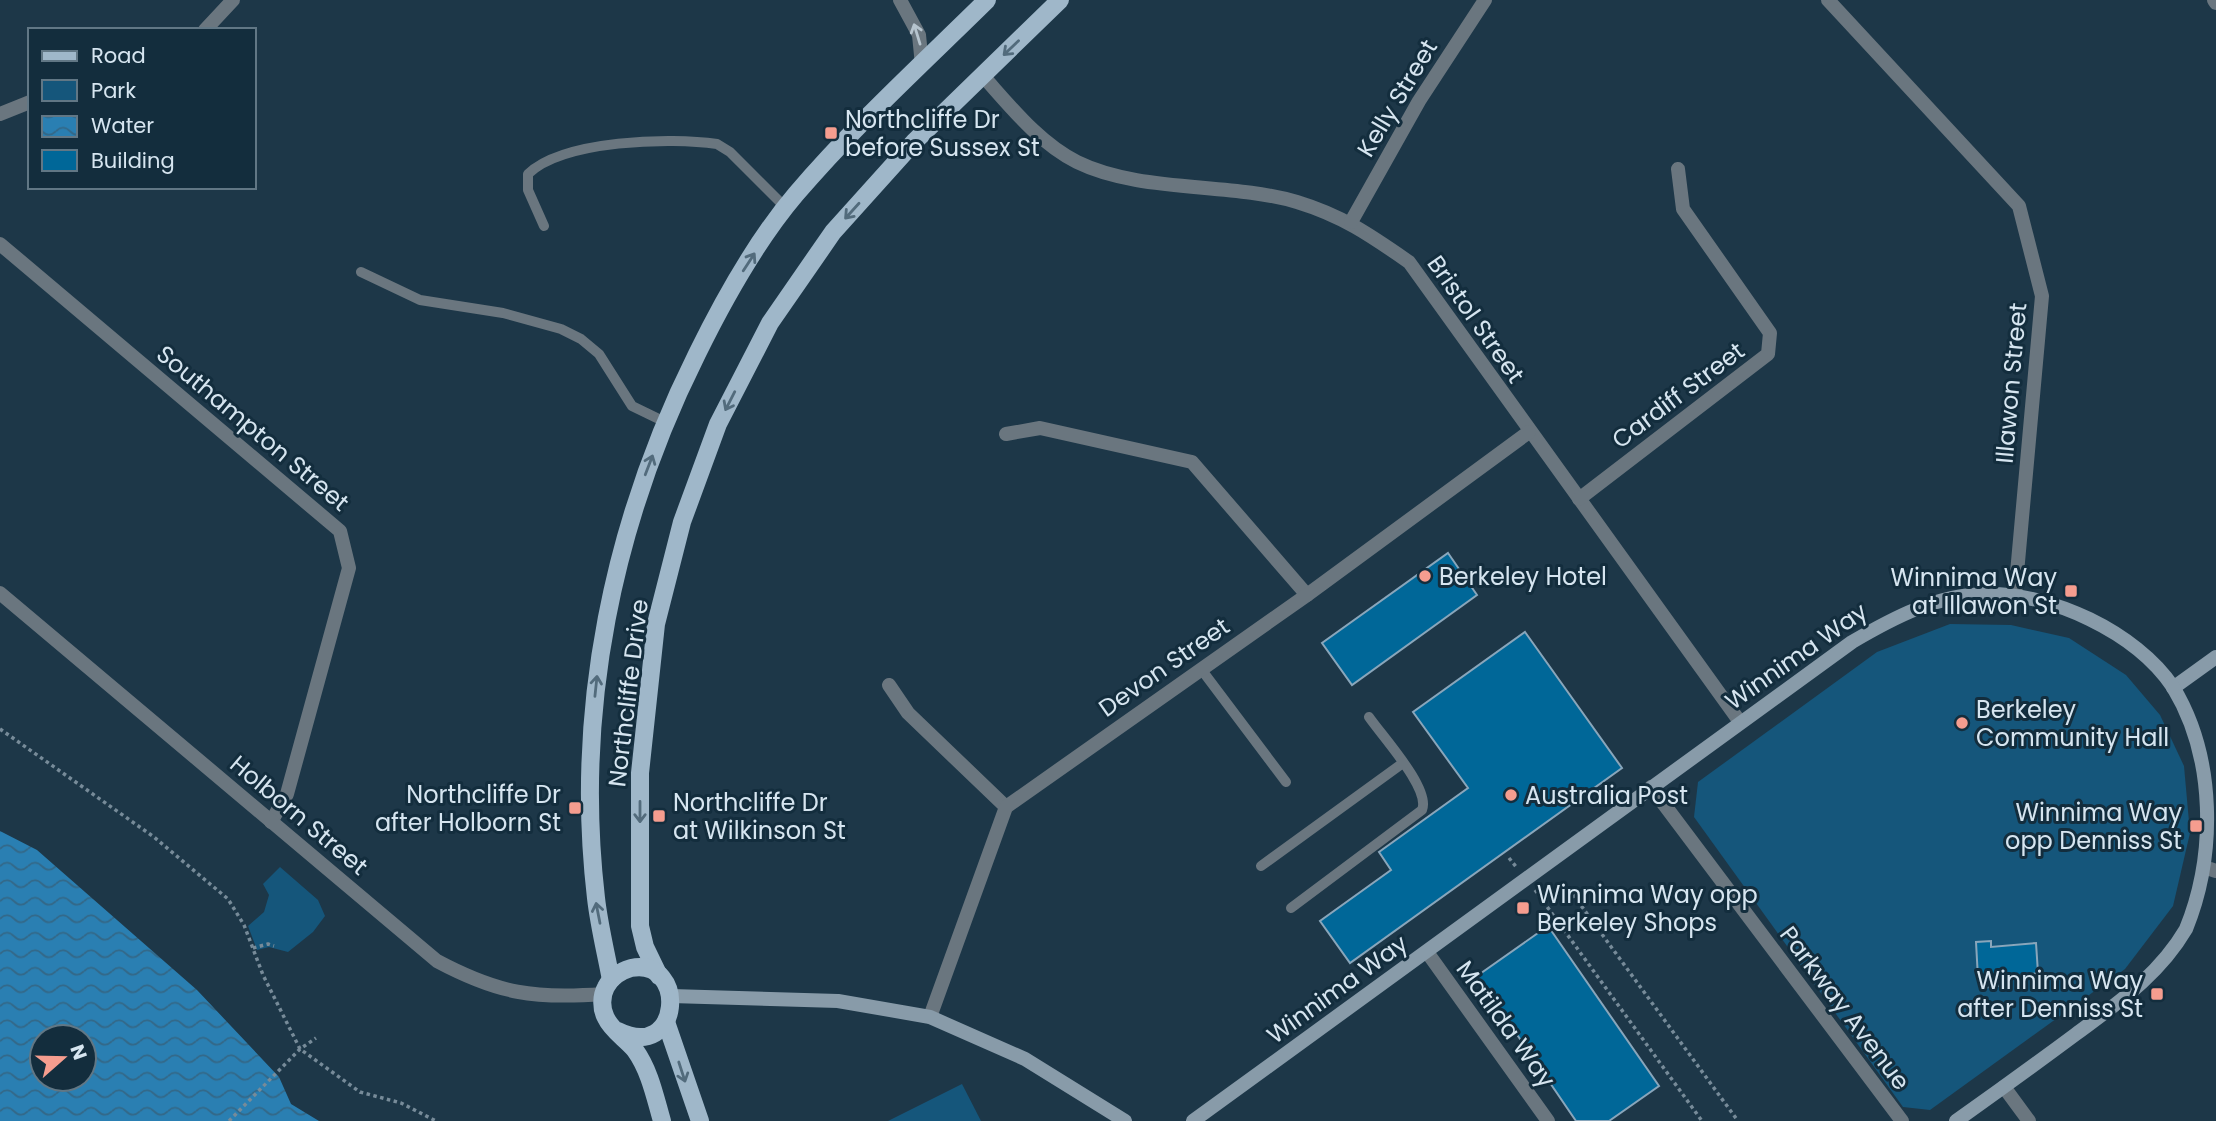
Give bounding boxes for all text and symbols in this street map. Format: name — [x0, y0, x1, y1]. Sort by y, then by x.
one-way arrow — [909, 23, 922, 45]
legend — [28, 28, 256, 189]
street label: Kelly Street — [1349, 33, 1445, 163]
one-way arrow — [1003, 39, 1020, 56]
text: Road — [91, 41, 146, 70]
text: Park — [91, 76, 136, 105]
place label: Northcliffe Dr before Sussex St — [845, 103, 1040, 164]
text: Water — [91, 111, 154, 140]
marker: Northcliffe Dr before Sussex St — [823, 125, 839, 141]
text: Building — [91, 146, 175, 175]
one-way arrow — [844, 201, 860, 219]
street label: Bristol Street — [1420, 249, 1532, 389]
one-way arrow — [742, 252, 756, 272]
street label: Illawon Street — [1988, 301, 2034, 465]
street label: Cardiff Street — [1605, 334, 1751, 456]
street label: Southampton Street — [150, 338, 356, 518]
one-way arrow — [723, 391, 737, 411]
one-way arrow — [644, 455, 656, 477]
place label: Berkeley Hotel — [1439, 560, 1607, 593]
place label: Winnima Way at Illawon St — [1891, 561, 2057, 622]
marker: Berkeley Hotel — [1417, 568, 1433, 584]
marker: Winnima Way at Illawon St — [2063, 583, 2079, 599]
street label: Winnima Way — [1718, 594, 1874, 717]
street label: Northcliffe Drive — [600, 597, 656, 789]
street label: Devon Street — [1092, 610, 1236, 724]
one-way arrow — [590, 675, 603, 698]
place label: Berkeley Community Hall — [1976, 693, 2169, 754]
marker: Berkeley Community Hall — [1954, 715, 1970, 731]
street label: Holborn Street — [223, 748, 375, 882]
place label: Northcliffe Dr after Holborn St — [375, 778, 561, 839]
place label: Australia Post — [1525, 779, 1688, 812]
place label: Northcliffe Dr at Wilkinson St — [673, 786, 846, 847]
marker: Australia Post — [1503, 787, 1519, 803]
place label: Winnima Way opp Denniss St — [2005, 796, 2182, 857]
marker: Northcliffe Dr after Holborn St — [567, 800, 583, 816]
one-way arrow — [633, 800, 647, 823]
marker: Northcliffe Dr at Wilkinson St — [651, 808, 667, 824]
marker: Winnima Way opp Denniss St — [2188, 818, 2204, 834]
place label: Winnima Way opp Berkeley Shops — [1537, 878, 1758, 939]
marker: Winnima Way opp Berkeley Shops — [1515, 900, 1531, 916]
one-way arrow — [591, 902, 604, 925]
street label: Parkway Avenue — [1772, 919, 1918, 1097]
street label: Winnima Way — [1260, 926, 1414, 1051]
street label: Matilda Way — [1449, 954, 1564, 1095]
place label: Winnima Way after Denniss St — [1957, 964, 2143, 1025]
marker: Winnima Way after Denniss St — [2149, 986, 2165, 1002]
north arrow — [28, 1023, 98, 1093]
text: N — [63, 1041, 94, 1064]
one-way arrow — [677, 1060, 689, 1082]

